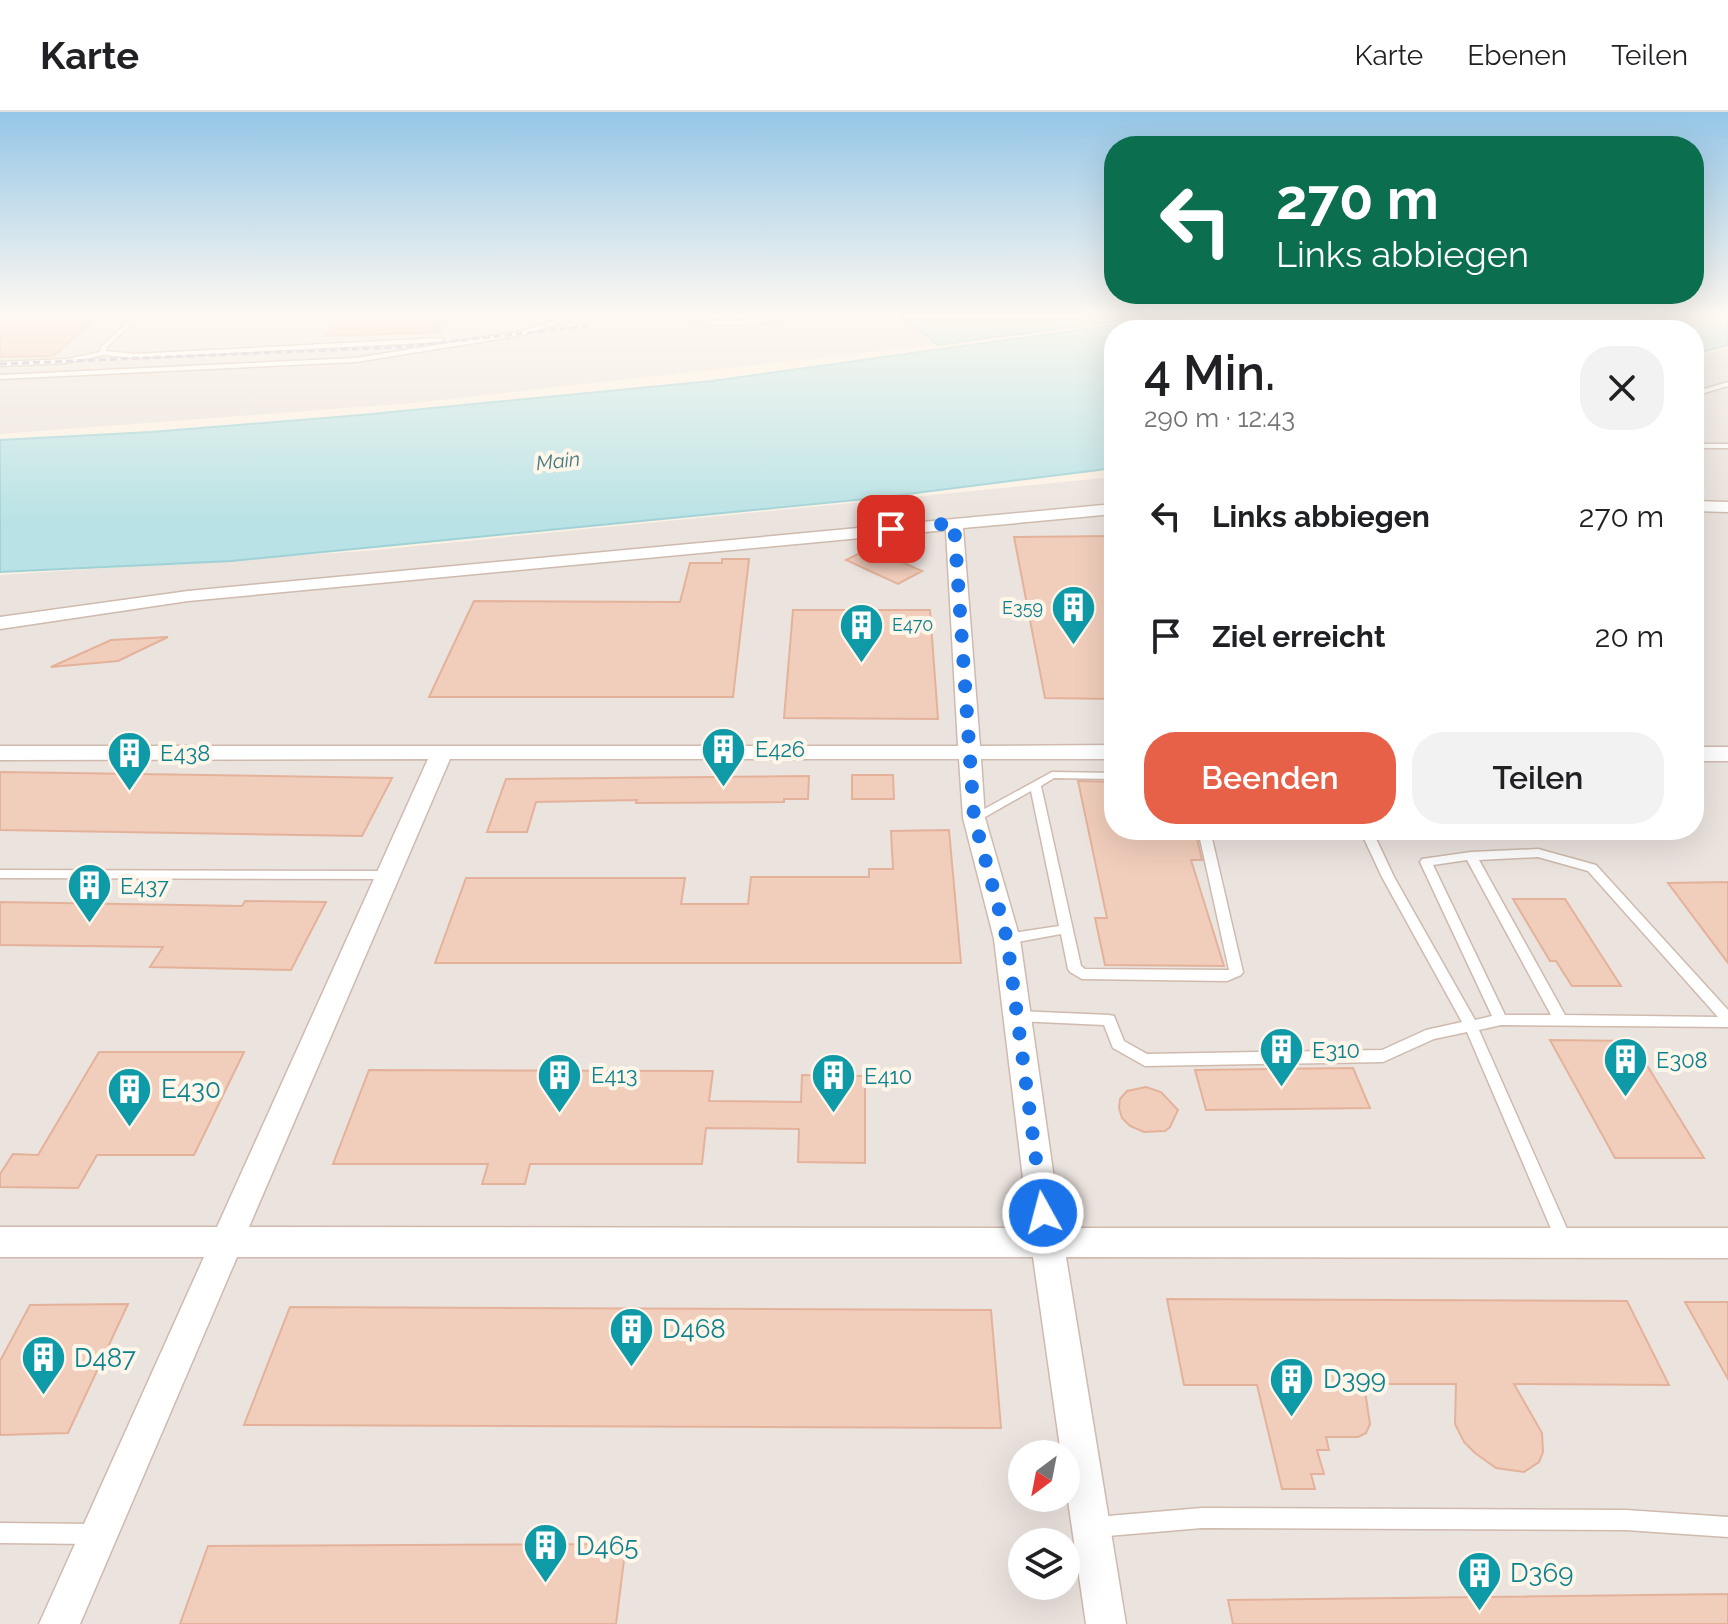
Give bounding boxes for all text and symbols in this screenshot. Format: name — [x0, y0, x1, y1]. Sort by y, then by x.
text: Karte — [40, 33, 139, 78]
text: Karte — [1355, 39, 1423, 72]
text: Ebenen — [1467, 39, 1567, 72]
text: Teilen — [1611, 39, 1688, 72]
text: 270 m — [1276, 166, 1439, 232]
icon: left — [1144, 168, 1248, 272]
text: Links abbiegen — [1276, 233, 1529, 275]
text: 4 Min. — [1144, 345, 1275, 401]
button: close — [1580, 346, 1664, 430]
text: 290 m · 12:43 — [1144, 403, 1295, 433]
water label: Main — [535, 447, 581, 475]
icon: left — [1144, 494, 1188, 538]
pin — [857, 495, 925, 563]
text: Links abbiegen — [1212, 499, 1430, 534]
text: 270 m — [1579, 499, 1664, 534]
icon: arrive — [869, 507, 913, 551]
building icon: E359 — [1050, 584, 1098, 647]
place label: E359 — [1002, 597, 1043, 618]
building icon: E470 — [837, 601, 885, 664]
place label: E470 — [892, 614, 933, 635]
icon: arrive — [1144, 614, 1188, 658]
text: Ziel erreicht — [1212, 619, 1385, 654]
text: 20 m — [1595, 619, 1664, 654]
building icon: E426 — [700, 725, 748, 788]
building icon: E438 — [105, 729, 153, 792]
button: Beenden — [1144, 732, 1396, 824]
button: Teilen — [1412, 732, 1664, 824]
place label: E426 — [755, 736, 805, 762]
place label: E438 — [160, 740, 210, 766]
building icon: E437 — [65, 862, 113, 925]
place label: E437 — [120, 873, 169, 899]
building icon: E310 — [1257, 1026, 1305, 1089]
building icon: E308 — [1601, 1036, 1649, 1099]
place label: E310 — [1312, 1037, 1360, 1063]
place label: E308 — [1656, 1047, 1708, 1073]
building icon: E413 — [536, 1051, 584, 1114]
building icon: E410 — [809, 1052, 857, 1115]
place label: E413 — [591, 1062, 638, 1088]
place label: E410 — [864, 1063, 912, 1089]
building icon: E430 — [106, 1065, 154, 1128]
place label: E430 — [161, 1074, 221, 1104]
position arrow — [1001, 1171, 1085, 1255]
building icon: D468 — [607, 1305, 655, 1368]
place label: D468 — [662, 1314, 726, 1344]
building icon: D487 — [19, 1334, 67, 1397]
place label: D487 — [74, 1343, 136, 1373]
building icon: D399 — [1268, 1355, 1316, 1418]
place label: D399 — [1323, 1364, 1386, 1394]
north arrow — [1008, 1440, 1080, 1512]
map controls — [1008, 1440, 1080, 1600]
building icon: D465 — [521, 1522, 569, 1585]
button: layers — [1008, 1528, 1080, 1600]
place label: D465 — [576, 1531, 639, 1561]
building icon: D369 — [1455, 1549, 1503, 1612]
place label: D369 — [1510, 1558, 1573, 1588]

